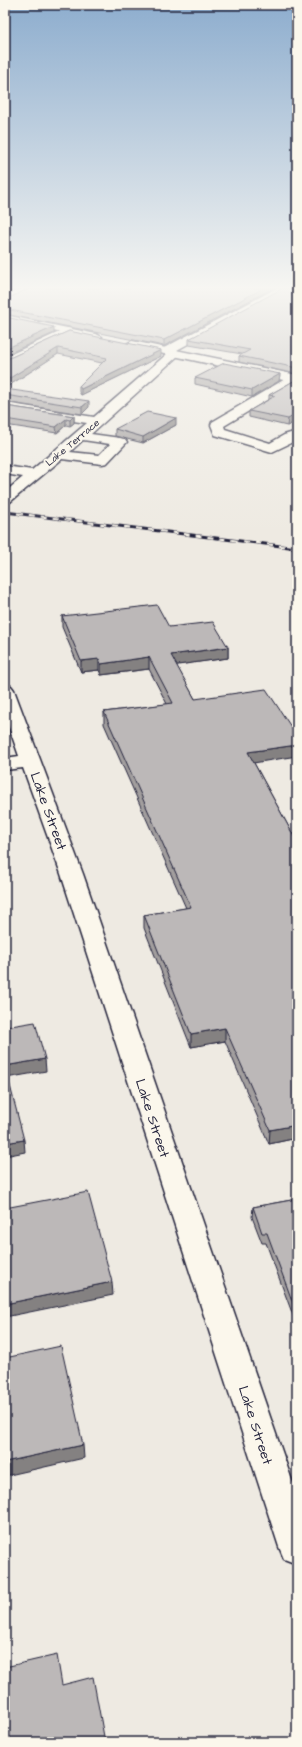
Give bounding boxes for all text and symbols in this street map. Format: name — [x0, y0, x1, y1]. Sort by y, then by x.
street label: Lake Terrace — [42, 415, 103, 470]
street label: Lake Street — [25, 769, 72, 854]
street label: Lake Street — [130, 1076, 174, 1161]
street label: Lake Street — [233, 1383, 277, 1468]

